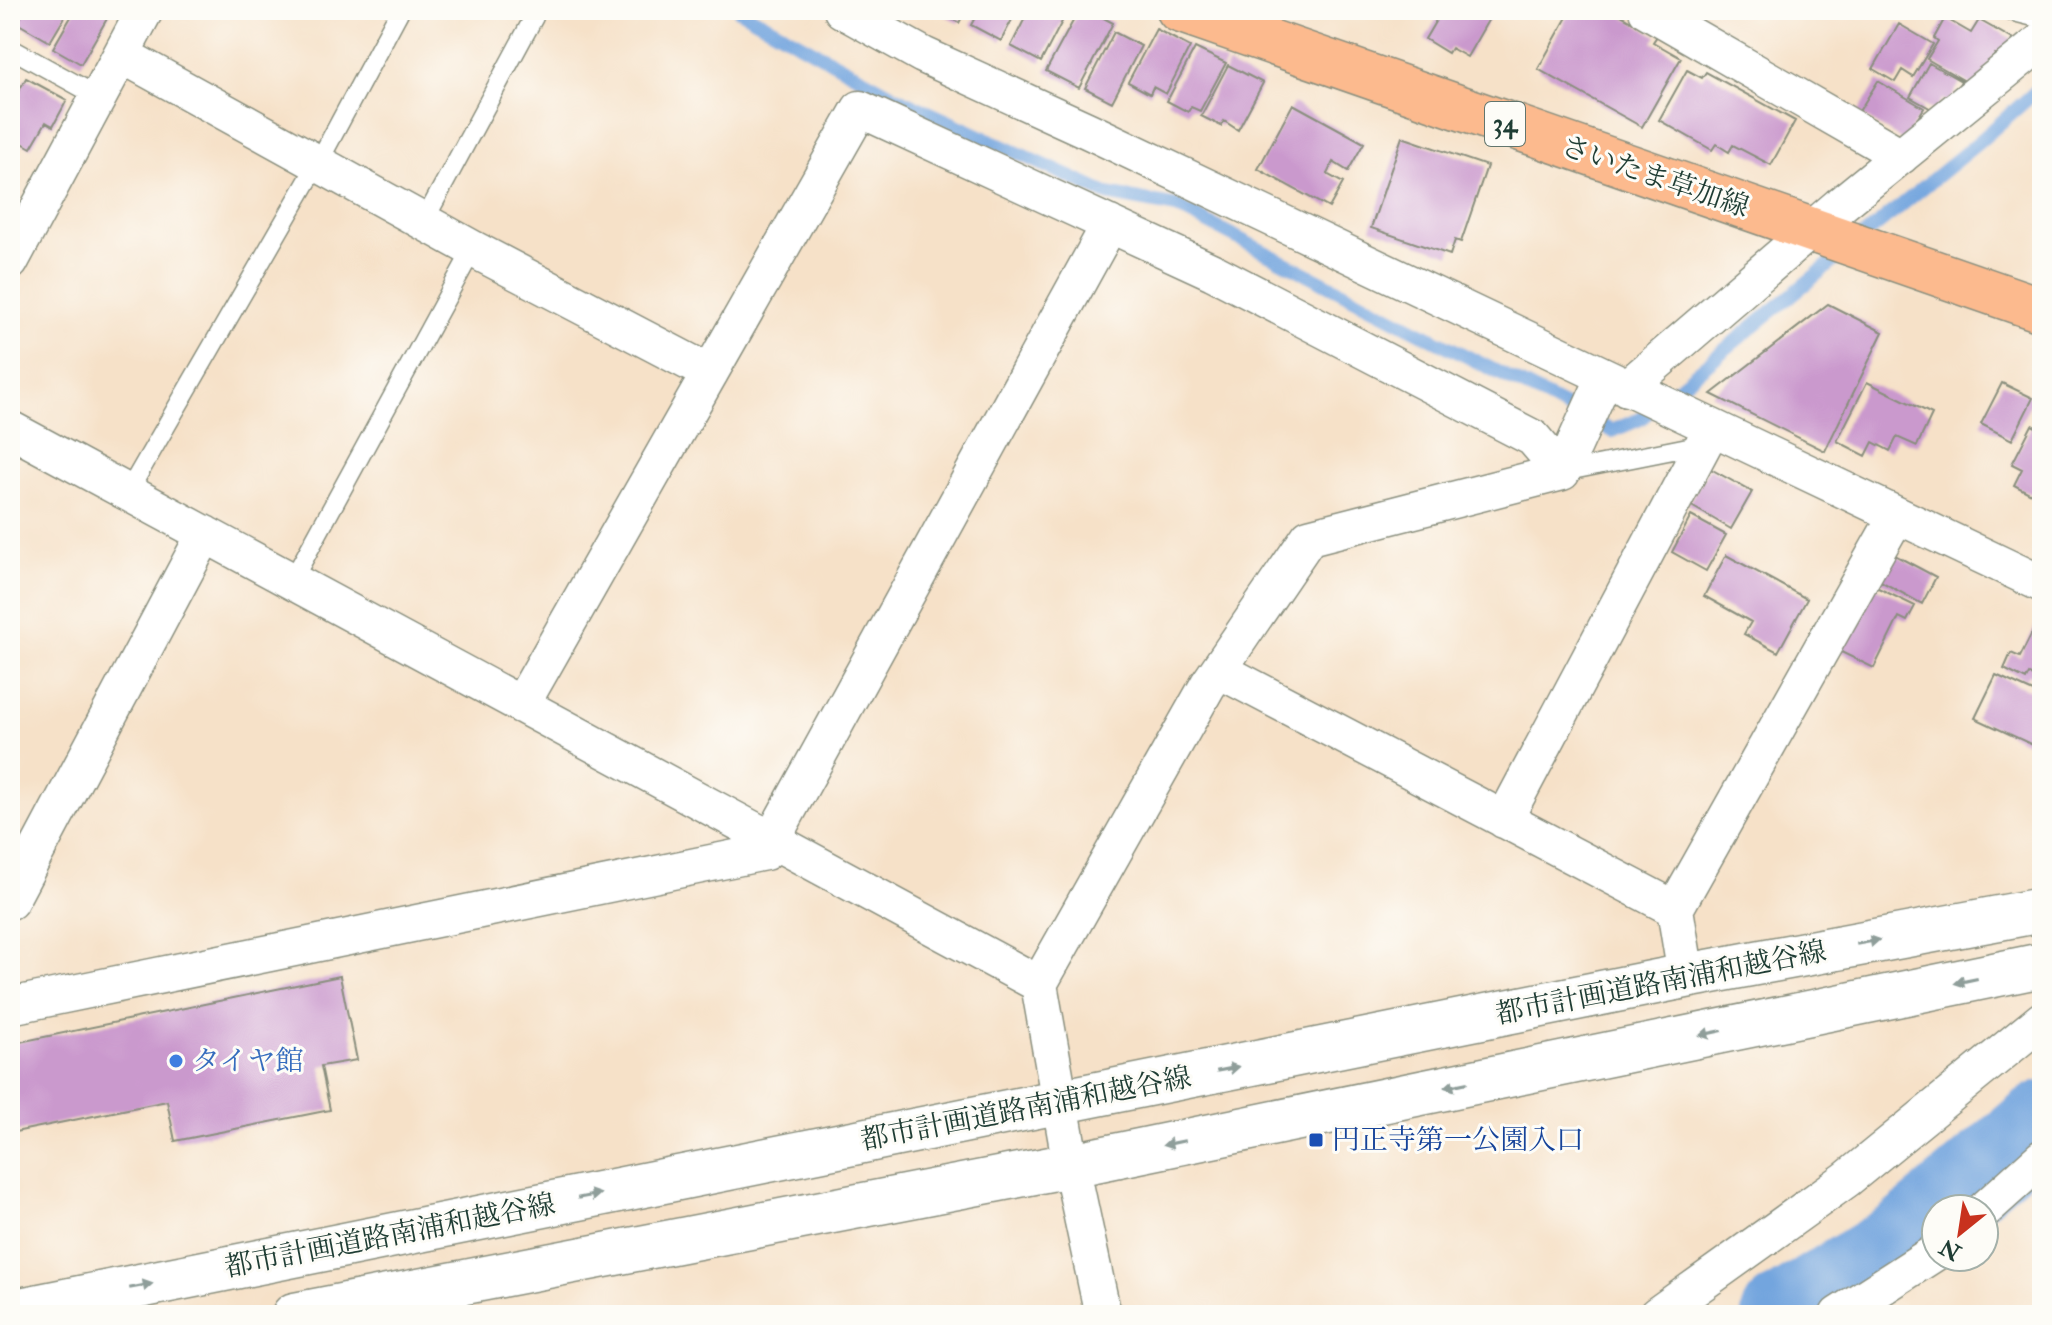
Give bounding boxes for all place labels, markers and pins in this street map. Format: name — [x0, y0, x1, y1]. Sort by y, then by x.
place label: タイヤ館 — [192, 1044, 303, 1079]
marker: タイヤ館 — [167, 1052, 185, 1070]
place label: 円正寺第一公園入口 — [1332, 1123, 1584, 1158]
marker: 円正寺第一公園入口 — [1307, 1131, 1325, 1149]

